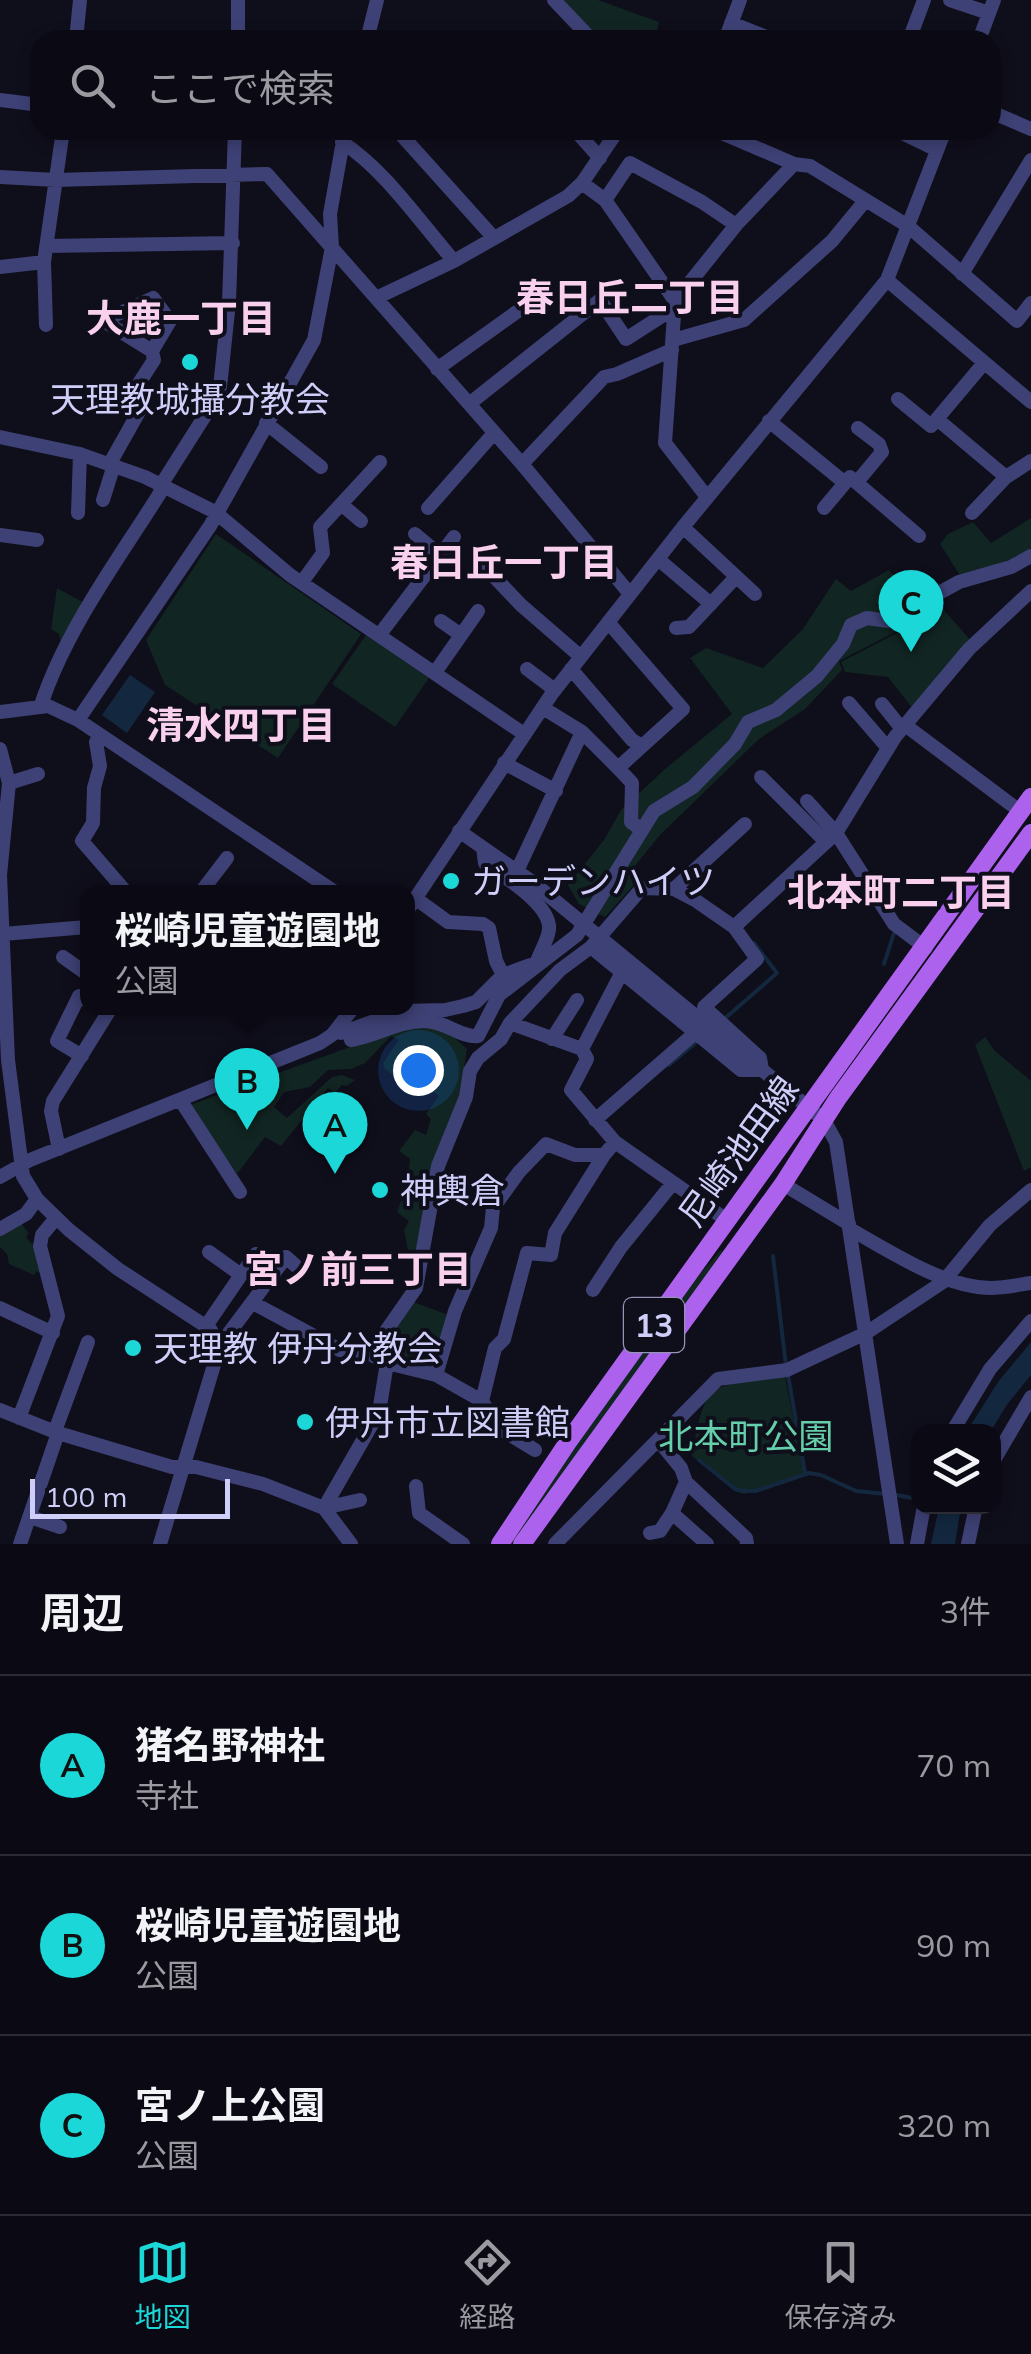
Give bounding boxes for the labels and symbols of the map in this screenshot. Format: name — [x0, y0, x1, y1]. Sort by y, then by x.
district label: 春日丘二丁目 — [516, 273, 744, 321]
district label: 大鹿一丁目 — [86, 294, 276, 342]
marker: 天理教城攝分教会 — [179, 351, 201, 373]
place label: 天理教城攝分教会 — [50, 377, 330, 421]
district label: 春日丘一丁目 — [390, 538, 618, 586]
pin: C — [878, 570, 944, 652]
district label: 清水四丁目 — [146, 701, 336, 749]
place label: ガーデンハイツ — [471, 859, 715, 903]
district label: 北本町二丁目 — [787, 868, 1015, 916]
marker: ガーデンハイツ — [440, 870, 462, 892]
your location — [393, 1045, 444, 1096]
pin: B — [214, 1048, 280, 1130]
street label: 尼崎池田線 — [669, 1067, 807, 1235]
pin: A — [302, 1092, 368, 1174]
place label: 神輿倉 — [400, 1168, 505, 1212]
marker: 神輿倉 — [369, 1179, 391, 1201]
district label: 宮ノ前三丁目 — [244, 1245, 472, 1293]
road number: 13 — [624, 1298, 684, 1352]
place label: 天理教 伊丹分教会 — [153, 1326, 442, 1370]
marker: 天理教 伊丹分教会 — [122, 1337, 144, 1359]
place label: 伊丹市立図書館 — [325, 1400, 570, 1444]
marker: 伊丹市立図書館 — [294, 1411, 316, 1433]
park label: 北本町公園 — [658, 1414, 834, 1458]
scale bar — [30, 1474, 230, 1518]

